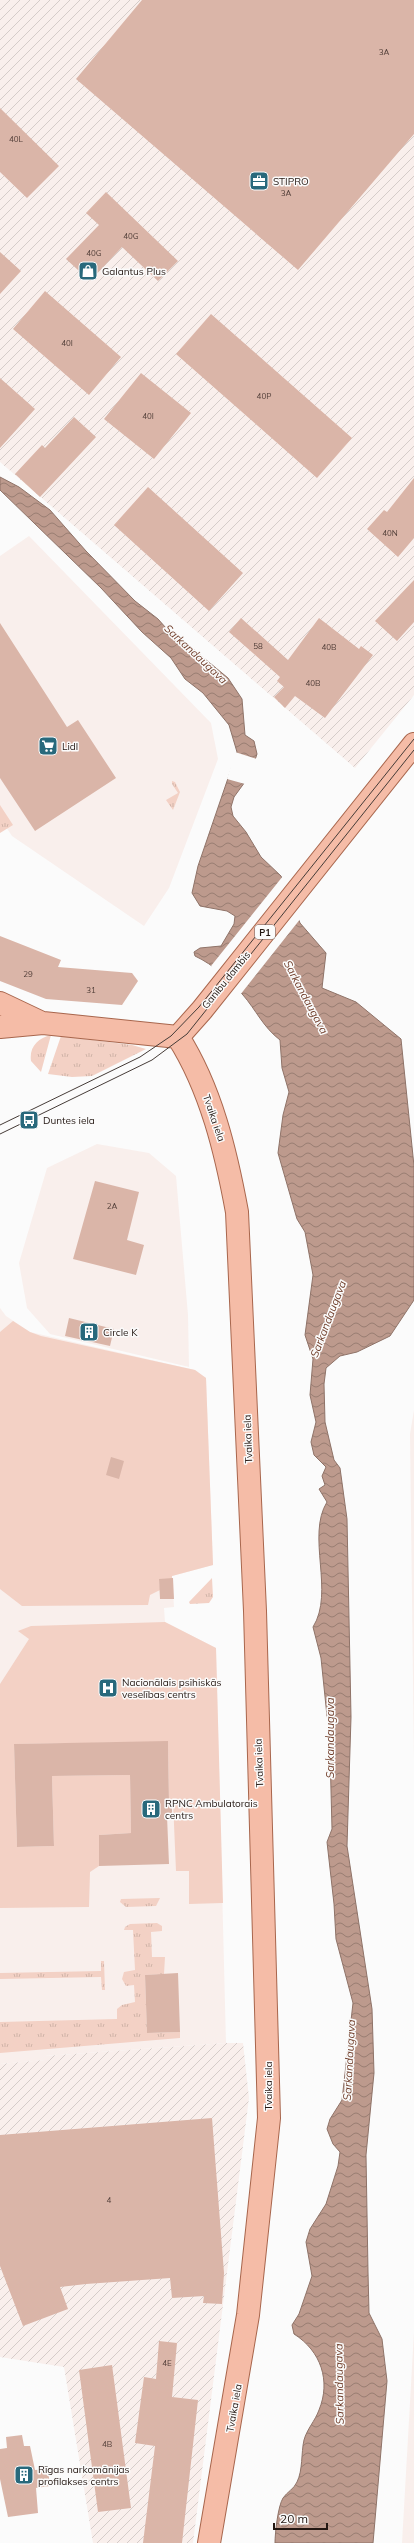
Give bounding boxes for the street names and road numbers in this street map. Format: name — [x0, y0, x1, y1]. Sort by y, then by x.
road number: P1 — [255, 925, 275, 939]
street label: Ganību dambis — [199, 949, 253, 1011]
street label: Tvaika iela — [200, 1093, 228, 1143]
street label: Tvaika iela — [241, 1414, 255, 1464]
street label: Tvaika iela — [252, 1738, 266, 1788]
street label: Tvaika iela — [262, 2062, 275, 2110]
street label: Tvaika iela — [223, 2383, 245, 2433]

